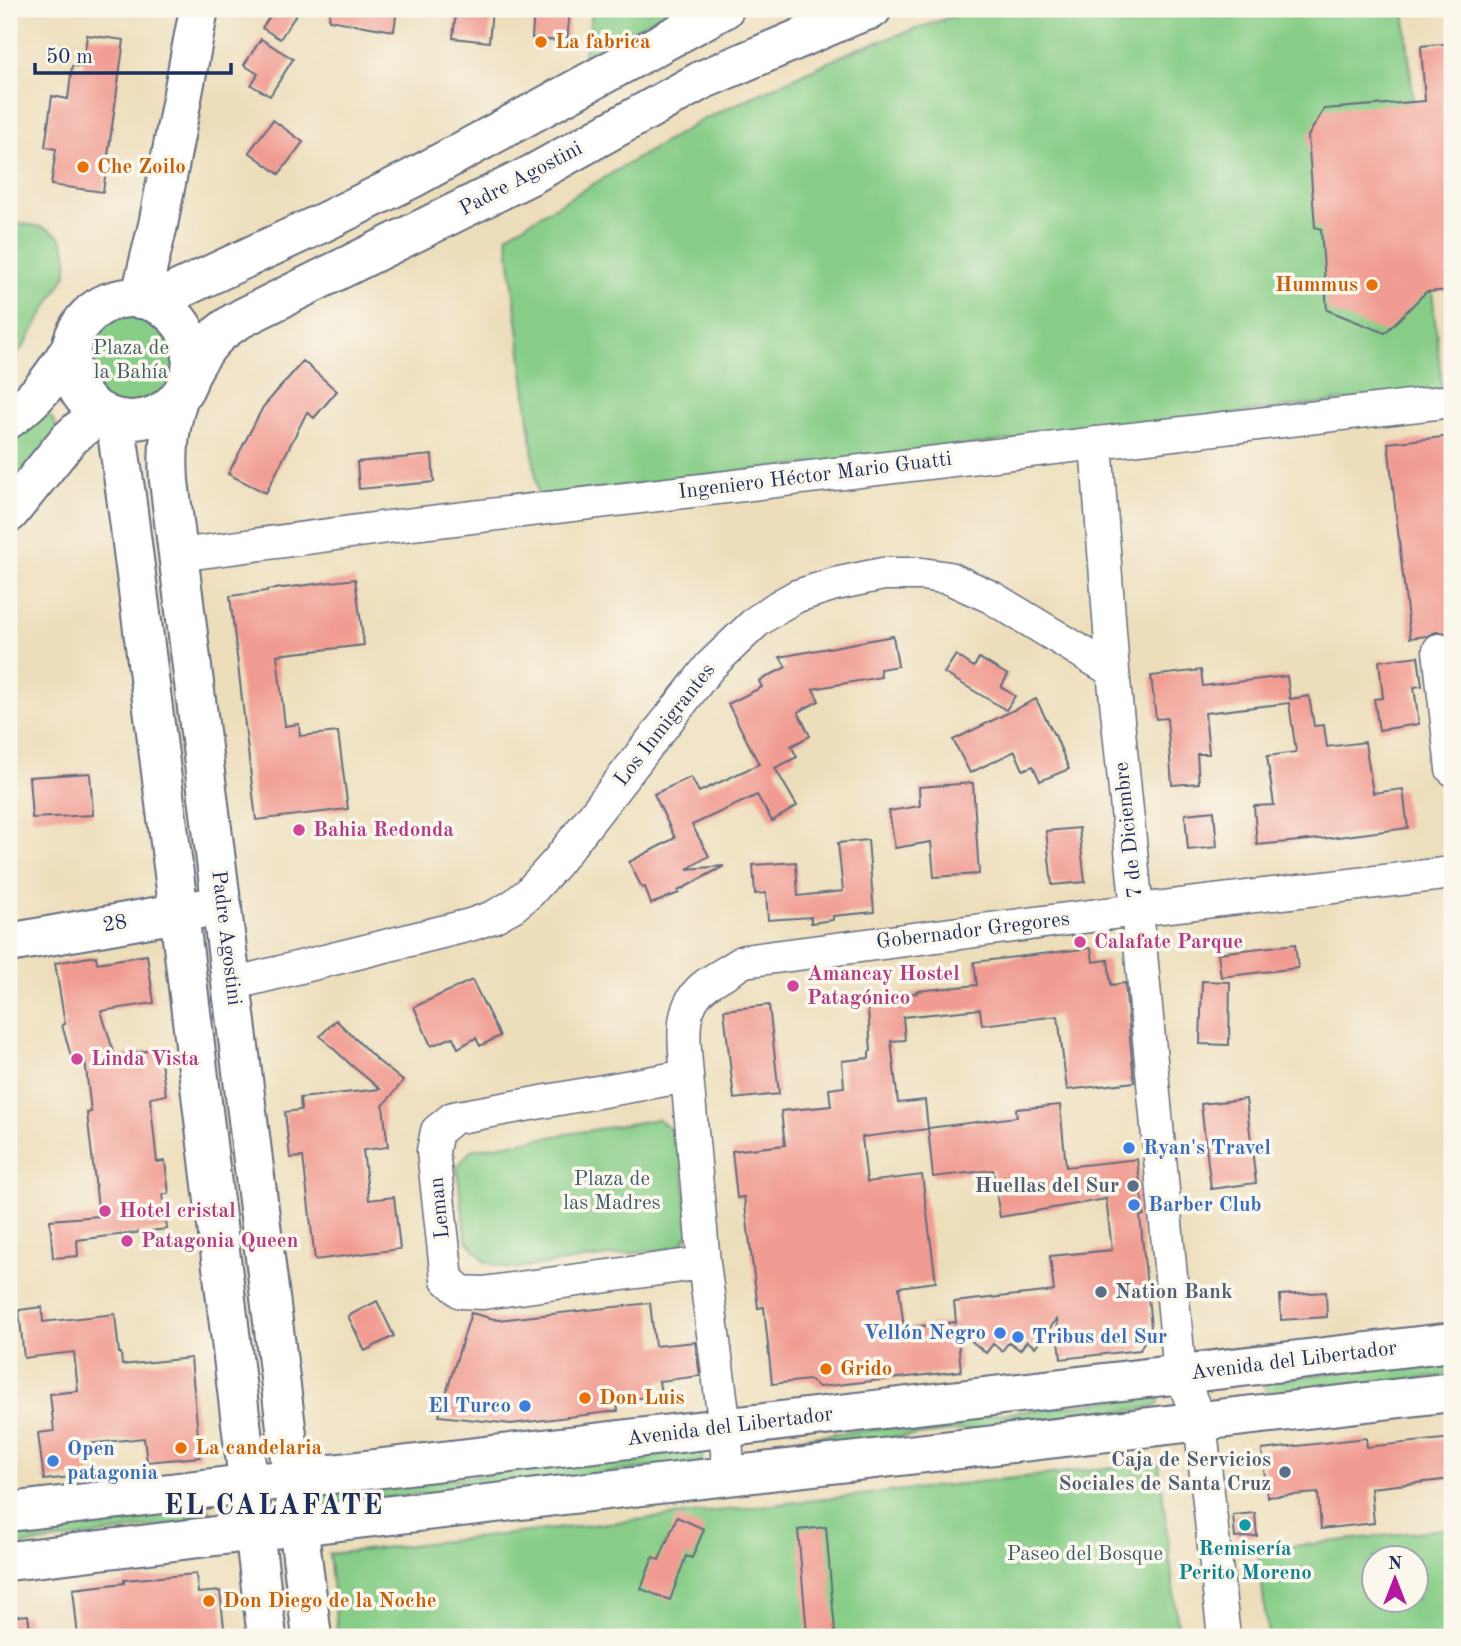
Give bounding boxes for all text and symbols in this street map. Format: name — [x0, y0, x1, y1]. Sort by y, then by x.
scale bar — [35, 32, 231, 76]
place label: La fabrica — [555, 32, 651, 53]
marker: La fabrica — [533, 34, 549, 50]
text: 50 m — [46, 47, 93, 68]
street label: Padre Agostini — [456, 138, 586, 220]
place label: Che Zoilo — [97, 157, 186, 178]
marker: Che Zoilo — [75, 159, 91, 175]
place label: Hummus — [1275, 275, 1358, 296]
marker: Hummus — [1364, 277, 1380, 293]
park label: Plaza de la Bahía — [93, 338, 169, 383]
street label: Ingeniero Héctor Mario Guatti — [677, 449, 953, 503]
street label: Los Inmigrantes — [611, 660, 719, 790]
street label: 7 de Diciembre — [1111, 761, 1147, 899]
place label: Bahia Redonda — [313, 820, 454, 841]
marker: Bahia Redonda — [291, 822, 307, 838]
street label: Padre Agostini — [207, 869, 245, 1007]
street label: Gobernador Gregores — [875, 909, 1071, 953]
street label: 28 — [101, 912, 129, 936]
place label: Calafate Parque — [1094, 932, 1243, 953]
marker: Calafate Parque — [1072, 934, 1088, 950]
place label: Amancay Hostel Patagónico — [807, 964, 960, 1009]
marker: Amancay Hostel Patagónico — [785, 978, 801, 994]
place label: Linda Vista — [91, 1049, 200, 1070]
marker: Linda Vista — [69, 1051, 85, 1067]
place label: Ryan's Travel — [1143, 1138, 1271, 1159]
marker: Ryan's Travel — [1121, 1140, 1137, 1156]
park label: Plaza de las Madres — [563, 1169, 661, 1214]
street label: Leman — [426, 1176, 454, 1240]
place label: Huellas del Sur — [974, 1176, 1119, 1197]
marker: Huellas del Sur — [1125, 1178, 1141, 1194]
place label: Barber Club — [1148, 1195, 1262, 1216]
marker: Barber Club — [1126, 1197, 1142, 1213]
place label: Hotel cristal — [119, 1201, 236, 1222]
marker: Hotel cristal — [97, 1203, 113, 1219]
place label: Patagonia Queen — [141, 1231, 298, 1252]
marker: Patagonia Queen — [119, 1233, 135, 1249]
place label: Nation Bank — [1115, 1282, 1233, 1303]
marker: Nation Bank — [1093, 1284, 1109, 1300]
place label: Vellón Negro — [864, 1323, 986, 1344]
marker: Vellón Negro — [992, 1325, 1008, 1341]
place label: Tribus del Sur — [1032, 1327, 1167, 1348]
marker: Tribus del Sur — [1010, 1329, 1026, 1345]
street label: Avenida del Libertador — [1190, 1338, 1399, 1384]
place label: Grido — [840, 1359, 892, 1380]
marker: Grido — [818, 1361, 834, 1377]
place label: Don Luis — [599, 1388, 685, 1409]
marker: Don Luis — [577, 1390, 593, 1406]
place label: El Turco — [428, 1396, 511, 1417]
marker: El Turco — [517, 1398, 533, 1414]
street label: Avenida del Libertador — [626, 1404, 835, 1450]
place label: La candelaria — [195, 1438, 322, 1459]
place label: Open patagonia — [67, 1439, 159, 1484]
marker: La candelaria — [173, 1440, 189, 1456]
place label: Caja de Servicios Sociales de Santa Cruz — [1059, 1450, 1271, 1495]
marker: Open patagonia — [45, 1453, 61, 1469]
marker: Caja de Servicios Sociales de Santa Cruz — [1277, 1464, 1293, 1480]
district label: EL CALAFATE — [164, 1493, 384, 1521]
marker: Remisería Perito Moreno — [1237, 1517, 1253, 1533]
place label: Remisería Perito Moreno — [1178, 1539, 1312, 1584]
park label: Paseo del Bosque — [1007, 1544, 1163, 1565]
north arrow — [1360, 1544, 1430, 1614]
text: N — [1388, 1555, 1403, 1574]
place label: Don Diego de la Noche — [223, 1591, 437, 1612]
marker: Don Diego de la Noche — [201, 1593, 217, 1609]

